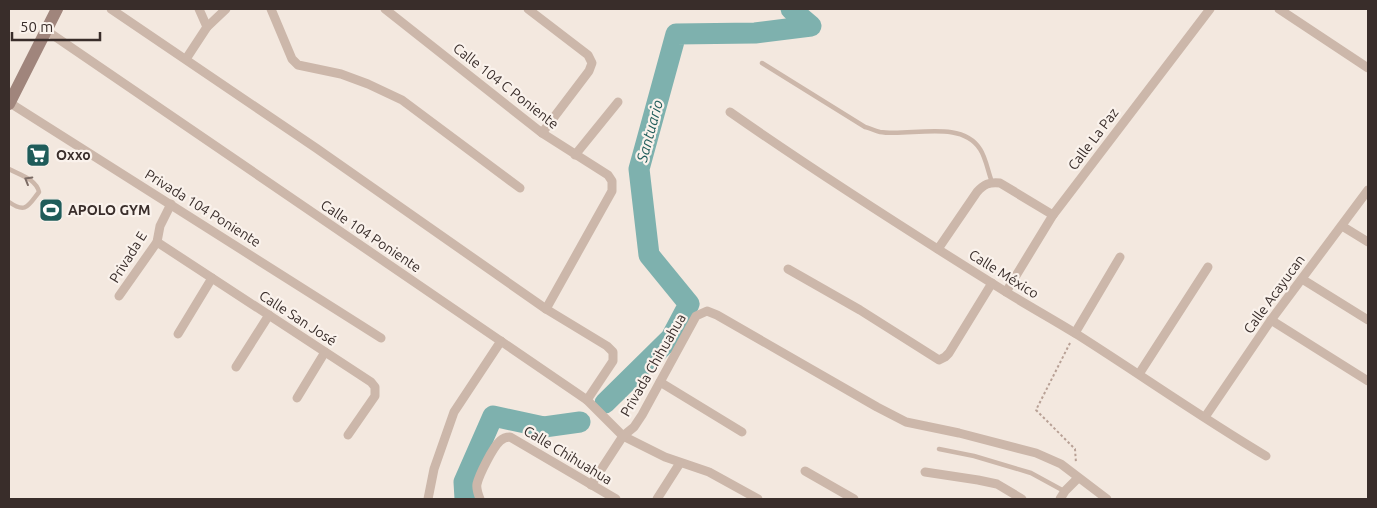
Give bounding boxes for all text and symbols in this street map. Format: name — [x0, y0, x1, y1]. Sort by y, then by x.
scale bar — [12, 10, 100, 42]
text: 50 m — [20, 18, 53, 35]
street label: Calle 104 C Poniente — [450, 40, 562, 132]
water label: Santuario — [633, 98, 666, 165]
street label: Calle La Paz — [1064, 105, 1122, 173]
supermarket icon: Oxxo — [25, 142, 51, 168]
place label: Oxxo — [56, 147, 91, 163]
street label: Privada 104 Poniente — [142, 166, 264, 250]
one-way arrow — [25, 176, 34, 186]
street label: Calle 104 Poniente — [318, 196, 424, 276]
sports icon: APOLO GYM — [38, 197, 64, 223]
place label: APOLO GYM — [68, 202, 150, 218]
street label: Privada E — [106, 228, 150, 286]
street label: Calle México — [966, 246, 1042, 302]
street label: Calle Acayucan — [1240, 252, 1308, 336]
street label: Calle San José — [256, 287, 340, 349]
street label: Privada Chihuahua — [617, 311, 689, 419]
street label: Calle Chihuahua — [521, 422, 615, 488]

